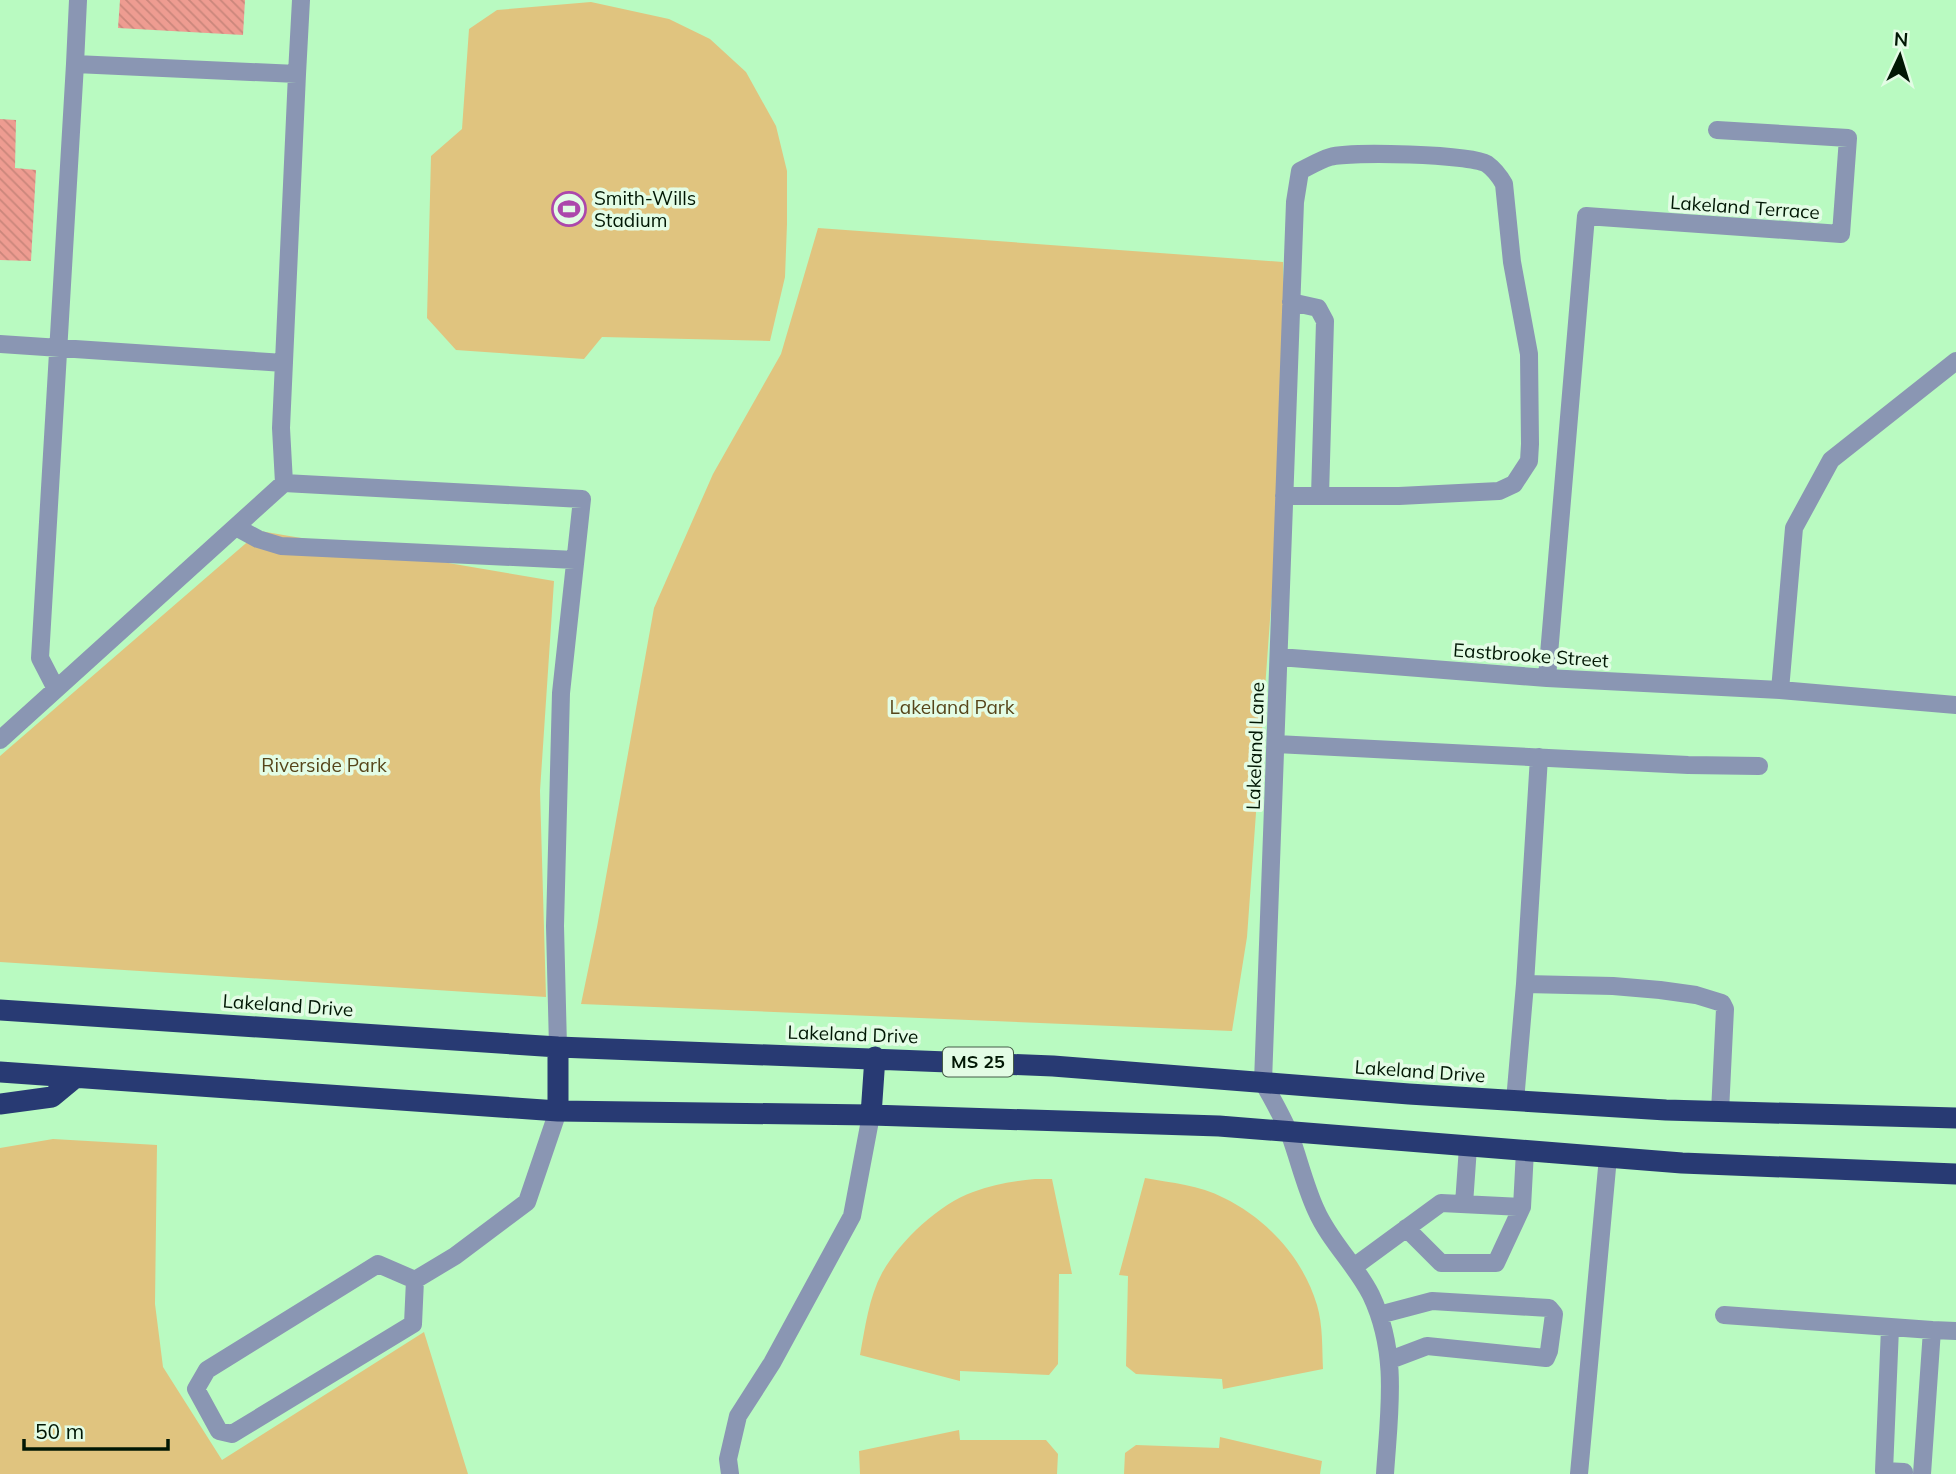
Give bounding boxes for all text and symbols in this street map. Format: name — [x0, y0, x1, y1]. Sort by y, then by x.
north arrow — [1865, 21, 1935, 91]
text: N — [1893, 27, 1909, 52]
place label: Smith-Wills Stadium — [594, 186, 696, 232]
sports icon: Smith-Wills Stadium — [550, 190, 588, 228]
street label: Lakeland Terrace — [1669, 190, 1821, 224]
street label: Eastbrooke Street — [1453, 638, 1610, 672]
street label: Lakeland Lane — [1241, 681, 1269, 811]
park label: Lakeland Park — [889, 695, 1015, 719]
park label: Riverside Park — [261, 753, 387, 777]
street label: Lakeland Drive — [222, 988, 354, 1022]
street label: Lakeland Drive — [787, 1020, 919, 1048]
road number: MS 25 — [943, 1048, 1013, 1077]
street label: Lakeland Drive — [1354, 1054, 1486, 1088]
scale bar — [24, 1408, 168, 1452]
text: 50 m — [35, 1418, 84, 1444]

